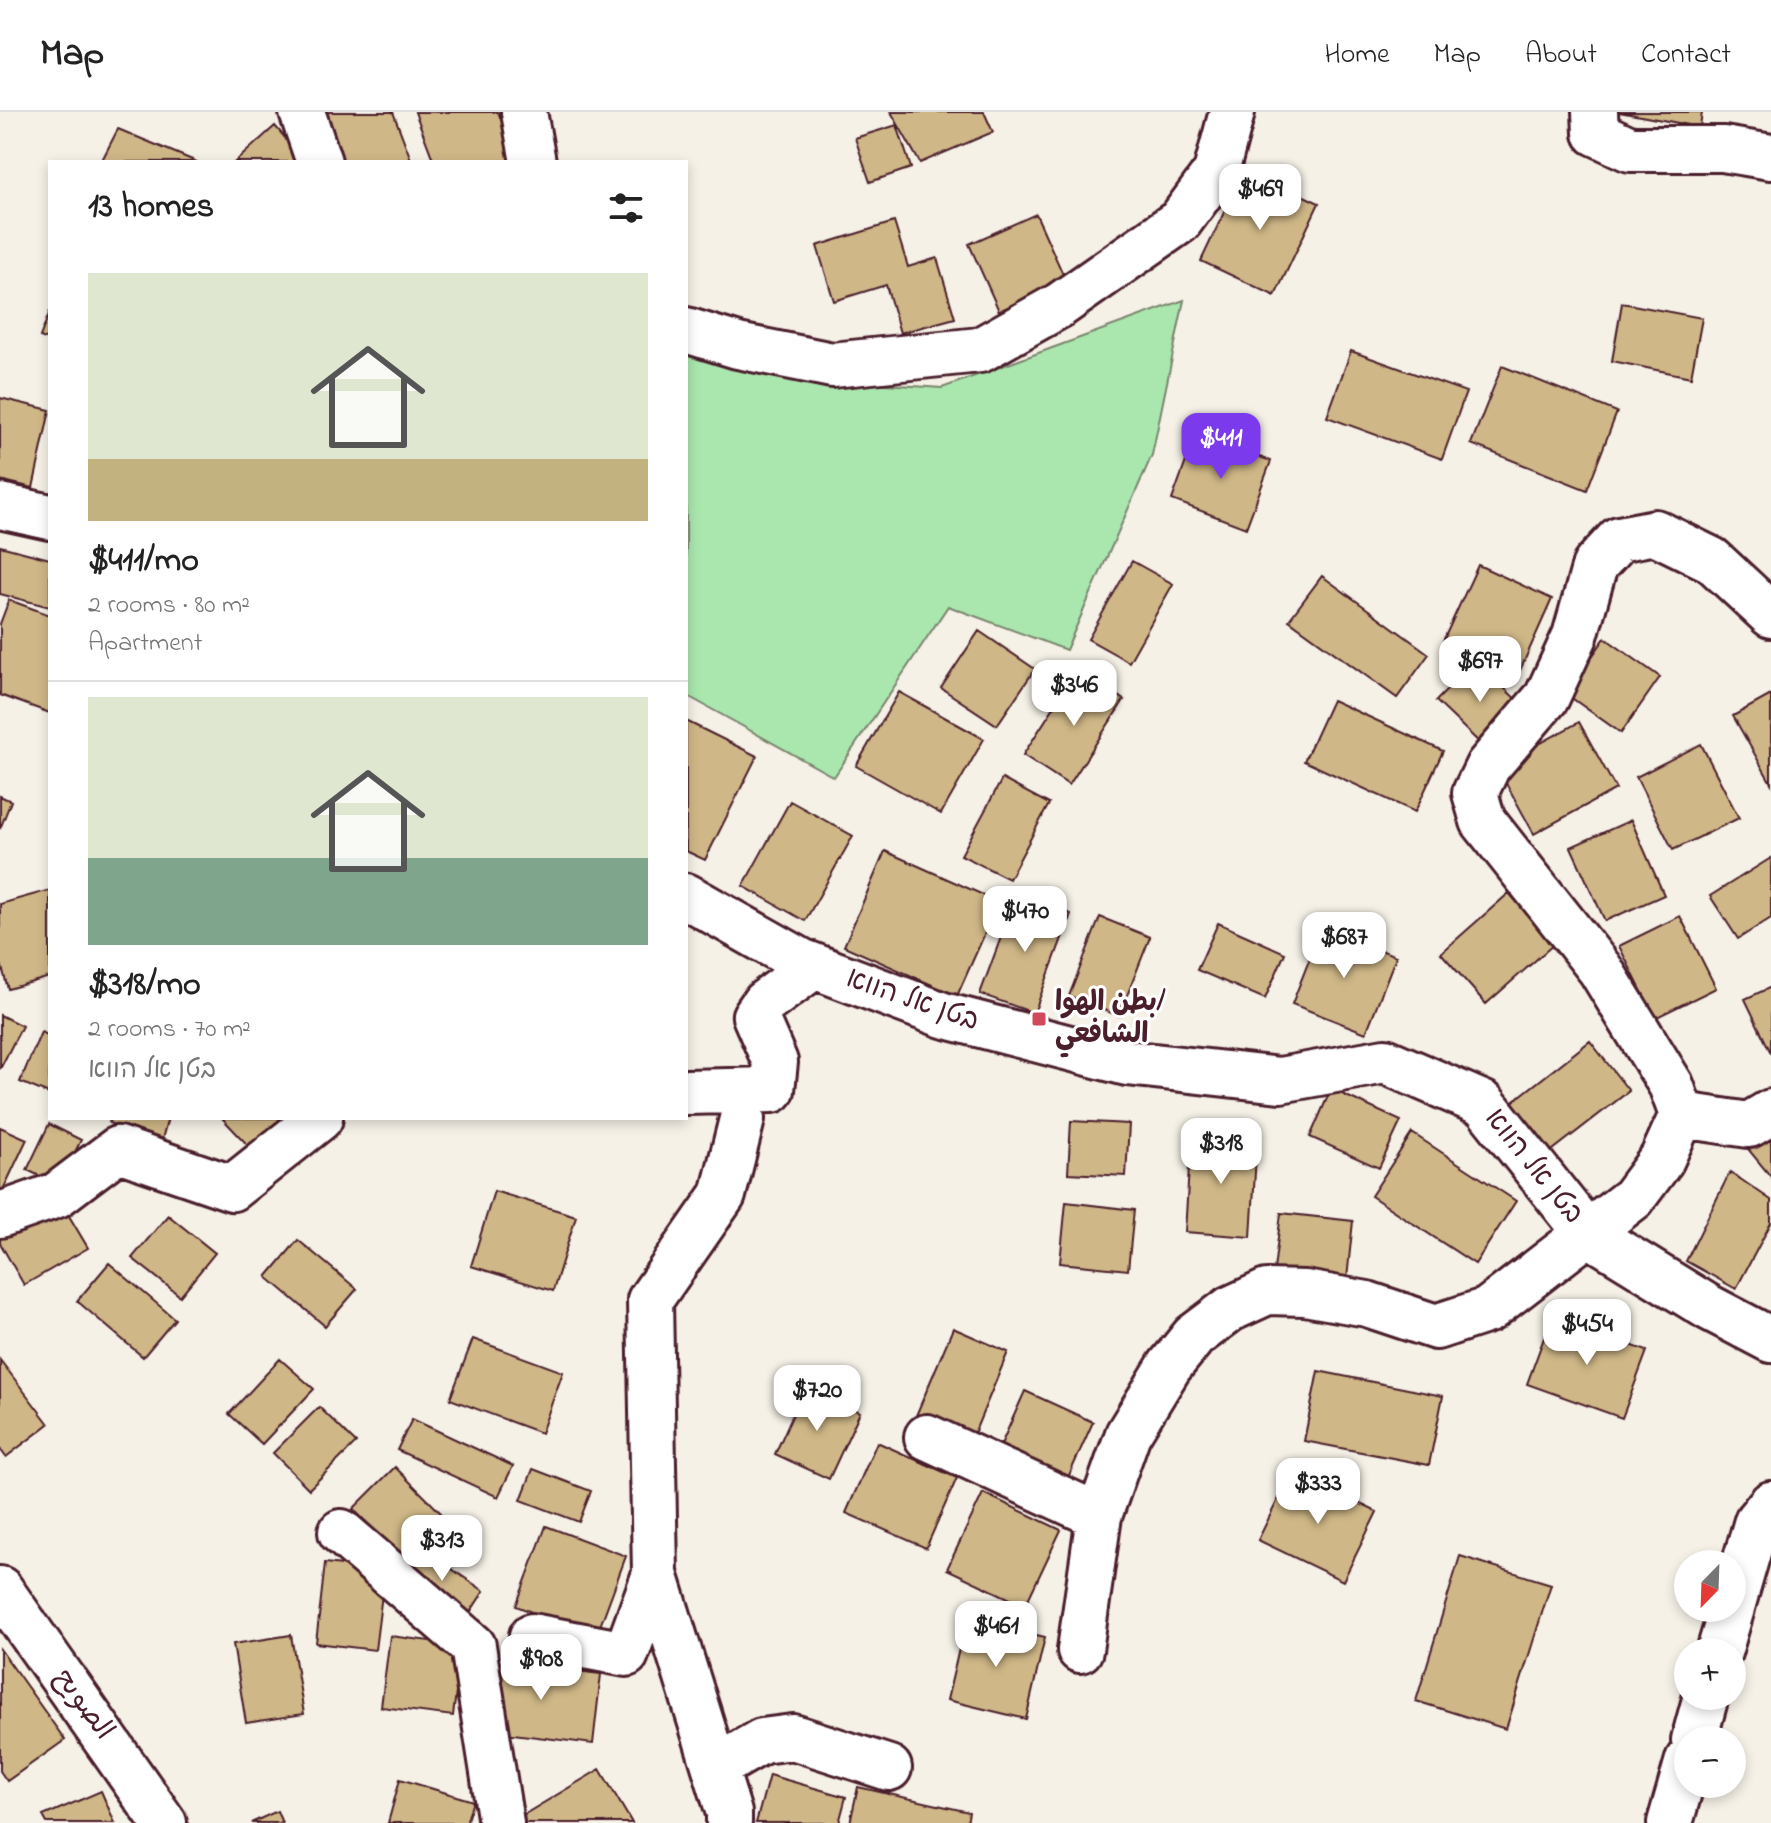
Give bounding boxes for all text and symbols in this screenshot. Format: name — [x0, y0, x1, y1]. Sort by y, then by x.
text: Map — [40, 27, 104, 83]
text: Home — [1324, 35, 1390, 76]
text: Map — [1434, 35, 1481, 76]
text: About — [1525, 35, 1597, 76]
text: Contact — [1641, 35, 1731, 76]
pin: $469 — [1213, 164, 1307, 232]
text: $469 — [1237, 171, 1283, 209]
text: 13 homes — [88, 183, 214, 233]
icon: filters — [604, 186, 648, 230]
icon: home — [296, 325, 440, 469]
pin: $411 — [1174, 413, 1268, 481]
text: $411 — [1200, 420, 1242, 458]
text: $411/mo — [88, 537, 199, 587]
text: 2 rooms · 80 m² — [88, 587, 250, 625]
text: Apartment — [88, 625, 202, 663]
pin: $697 — [1433, 636, 1527, 704]
text: $697 — [1457, 643, 1503, 681]
pin: $346 — [1027, 660, 1121, 728]
text: $346 — [1050, 667, 1098, 705]
icon: home — [296, 749, 440, 893]
pin: $470 — [978, 886, 1072, 954]
text: $470 — [1001, 893, 1049, 931]
pin: $687 — [1297, 912, 1391, 980]
text: $687 — [1320, 919, 1368, 957]
street label: בטן אל הווא — [840, 959, 984, 1043]
text: $318/mo — [88, 961, 201, 1011]
place label: بطن الهوا/ الشافعي — [1055, 983, 1166, 1058]
marker: بطن الهوا/ الشافعي — [1030, 1010, 1048, 1028]
text: 2 rooms · 70 m² — [88, 1011, 251, 1049]
text: בטן אל הווא — [88, 1052, 216, 1090]
street label: בטן אל הווא — [1474, 1101, 1592, 1233]
pin: $318 — [1174, 1118, 1268, 1186]
text: $318 — [1199, 1125, 1243, 1163]
pin: $454 — [1540, 1299, 1634, 1367]
text: $454 — [1561, 1306, 1613, 1344]
pin: $720 — [770, 1365, 864, 1433]
text: $720 — [792, 1372, 842, 1410]
pin: $333 — [1271, 1458, 1365, 1526]
text: $333 — [1294, 1465, 1342, 1503]
pin: $313 — [395, 1515, 489, 1583]
text: $313 — [419, 1522, 465, 1560]
north arrow — [1674, 1550, 1746, 1622]
map controls — [1674, 1550, 1746, 1798]
pin: $461 — [949, 1601, 1043, 1669]
text: $461 — [973, 1608, 1019, 1646]
pin: $908 — [494, 1634, 588, 1702]
button: + — [1674, 1638, 1746, 1710]
text: $908 — [519, 1641, 563, 1679]
street label: الصويح — [43, 1661, 123, 1749]
button: − — [1674, 1726, 1746, 1798]

